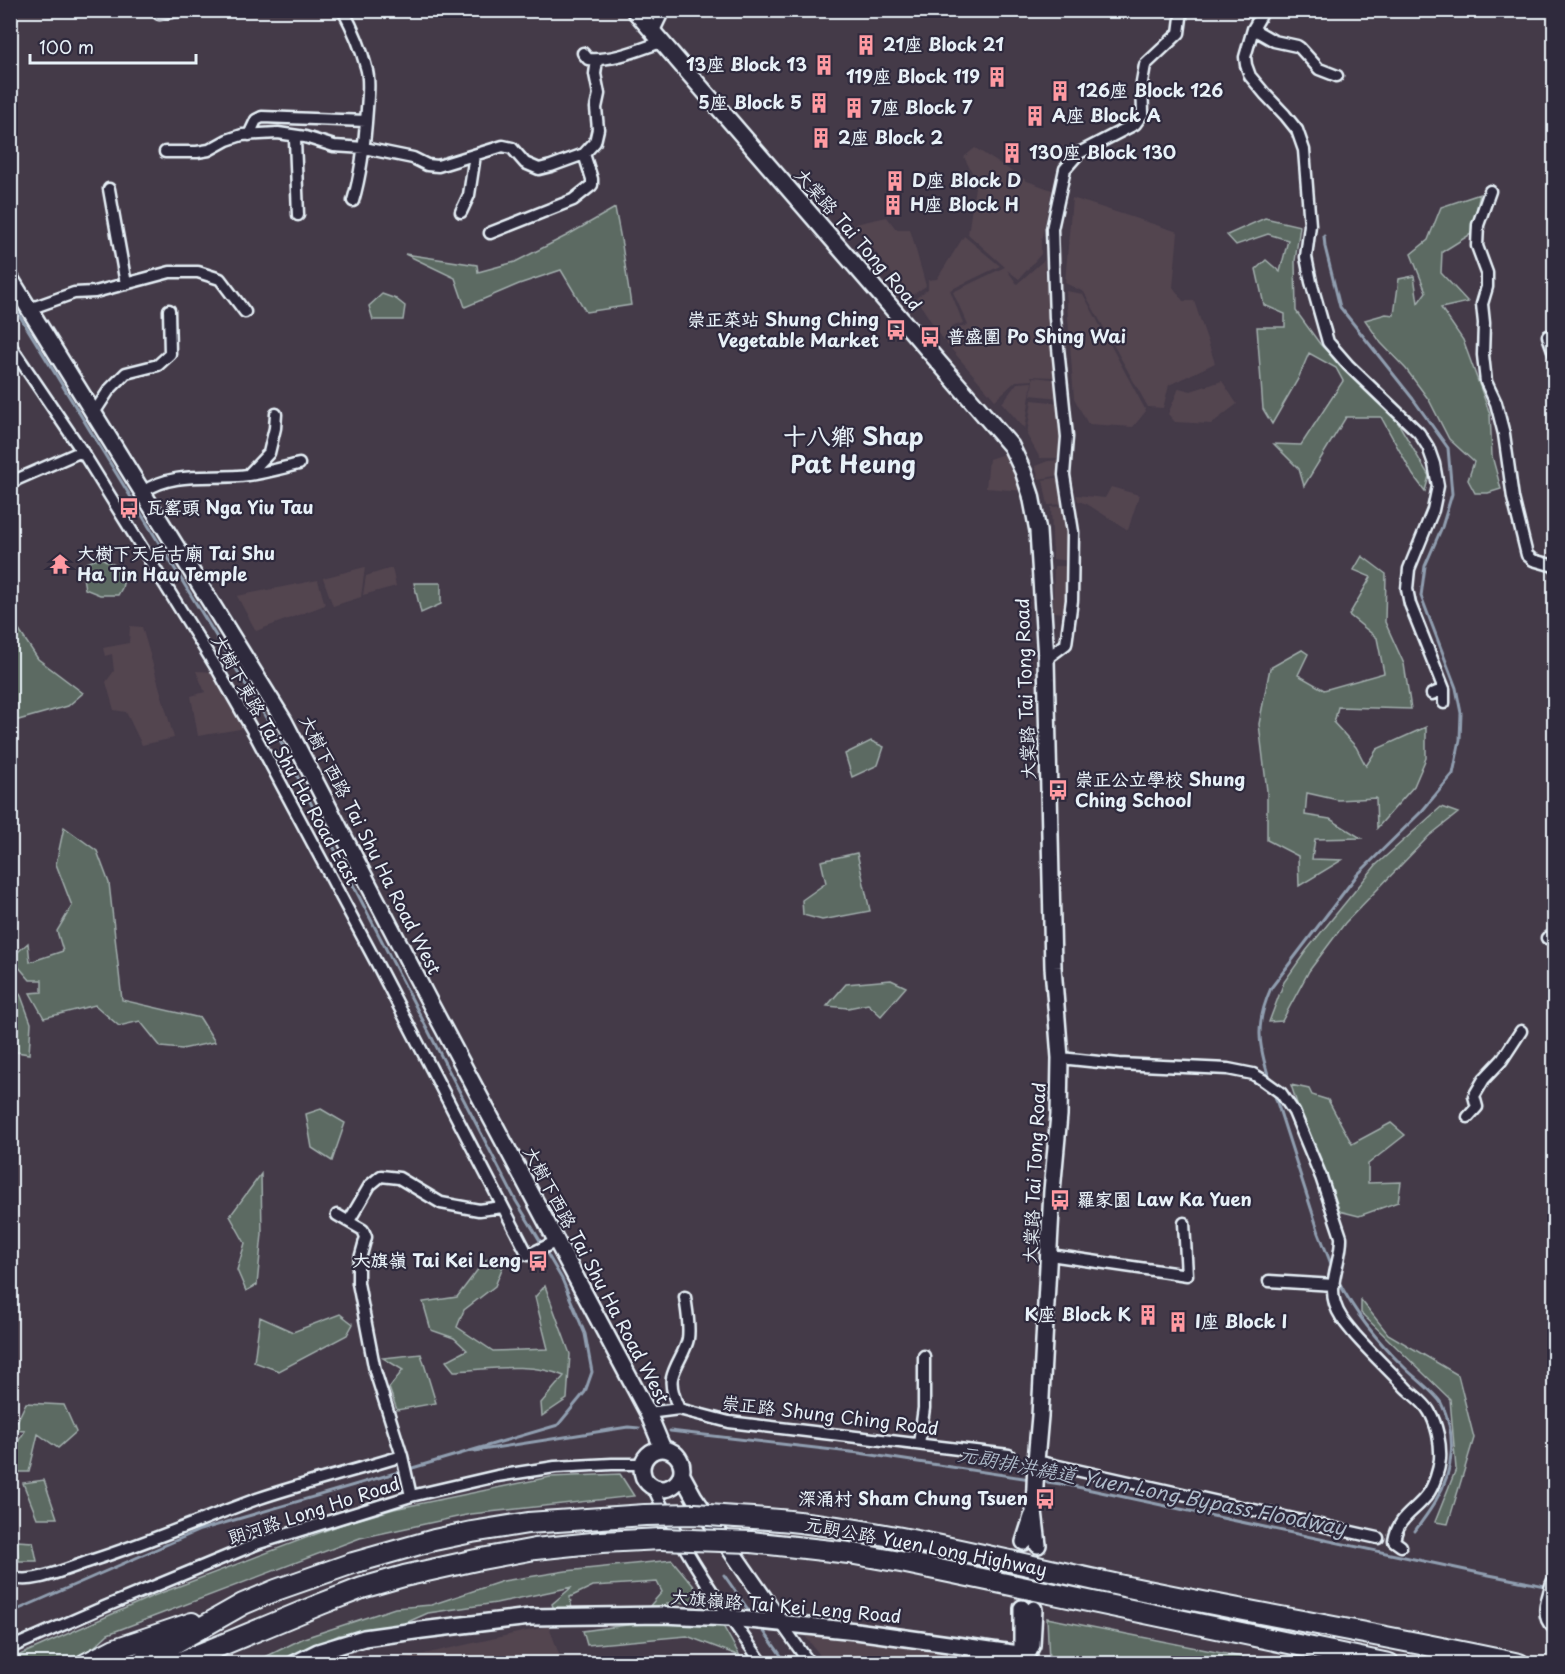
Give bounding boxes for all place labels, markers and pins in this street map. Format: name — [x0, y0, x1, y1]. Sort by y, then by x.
place label: 21座 Block 21 — [883, 30, 1004, 57]
building icon: 21座 Block 21 — [854, 33, 878, 57]
place label: 13座 Block 13 — [686, 50, 807, 77]
building icon: 13座 Block 13 — [812, 53, 836, 77]
place label: 119座 Block 119 — [846, 62, 980, 89]
building icon: 119座 Block 119 — [985, 65, 1009, 89]
place label: 126座 Block 126 — [1077, 76, 1223, 103]
building icon: 126座 Block 126 — [1048, 79, 1072, 103]
place label: 5座 Block 5 — [698, 88, 802, 115]
building icon: 5座 Block 5 — [807, 91, 831, 115]
place label: 7座 Block 7 — [871, 93, 973, 120]
building icon: 7座 Block 7 — [842, 96, 866, 120]
place label: A座 Block A — [1052, 101, 1161, 128]
building icon: A座 Block A — [1023, 104, 1047, 128]
place label: 2座 Block 2 — [838, 123, 944, 150]
building icon: 2座 Block 2 — [809, 126, 833, 150]
place label: 130座 Block 130 — [1029, 138, 1176, 165]
building icon: 130座 Block 130 — [1000, 141, 1024, 165]
place label: D座 Block D — [912, 166, 1021, 193]
building icon: D座 Block D — [883, 169, 907, 193]
place label: H座 Block H — [910, 190, 1019, 217]
building icon: H座 Block H — [881, 193, 905, 217]
place label: 崇正菜站 Shung Ching Vegetable Market — [687, 305, 879, 353]
bus stop icon: 崇正菜站 Shung Ching Vegetable Market — [884, 318, 908, 342]
place label: 普盛圍 Po Shing Wai — [947, 322, 1126, 349]
bus stop icon: 普盛圍 Po Shing Wai — [918, 325, 942, 349]
place label: 瓦窰頭 Nga Yiu Tau — [146, 493, 314, 520]
bus stop icon: 瓦窰頭 Nga Yiu Tau — [117, 496, 141, 520]
place label: 大樹下天后古廟 Tai Shu Ha Tin Hau Temple — [77, 539, 275, 587]
temple icon: 大樹下天后古廟 Tai Shu Ha Tin Hau Temple — [48, 552, 72, 576]
place label: 崇正公立學校 Shung Ching School — [1075, 765, 1245, 813]
bus stop icon: 崇正公立學校 Shung Ching School — [1046, 778, 1070, 802]
place label: 羅家園 Law Ka Yuen — [1077, 1185, 1252, 1212]
bus stop icon: 羅家園 Law Ka Yuen — [1048, 1188, 1072, 1212]
place label: 大旗嶺 Tai Kei Leng — [353, 1246, 521, 1273]
bus stop icon: 大旗嶺 Tai Kei Leng — [526, 1249, 550, 1273]
place label: K座 Block K — [1024, 1300, 1132, 1327]
building icon: K座 Block K — [1136, 1303, 1160, 1327]
place label: I座 Block I — [1195, 1307, 1287, 1334]
building icon: I座 Block I — [1166, 1310, 1190, 1334]
place label: 深涌村 Sham Chung Tsuen — [798, 1484, 1028, 1511]
bus stop icon: 深涌村 Sham Chung Tsuen — [1033, 1487, 1057, 1511]

